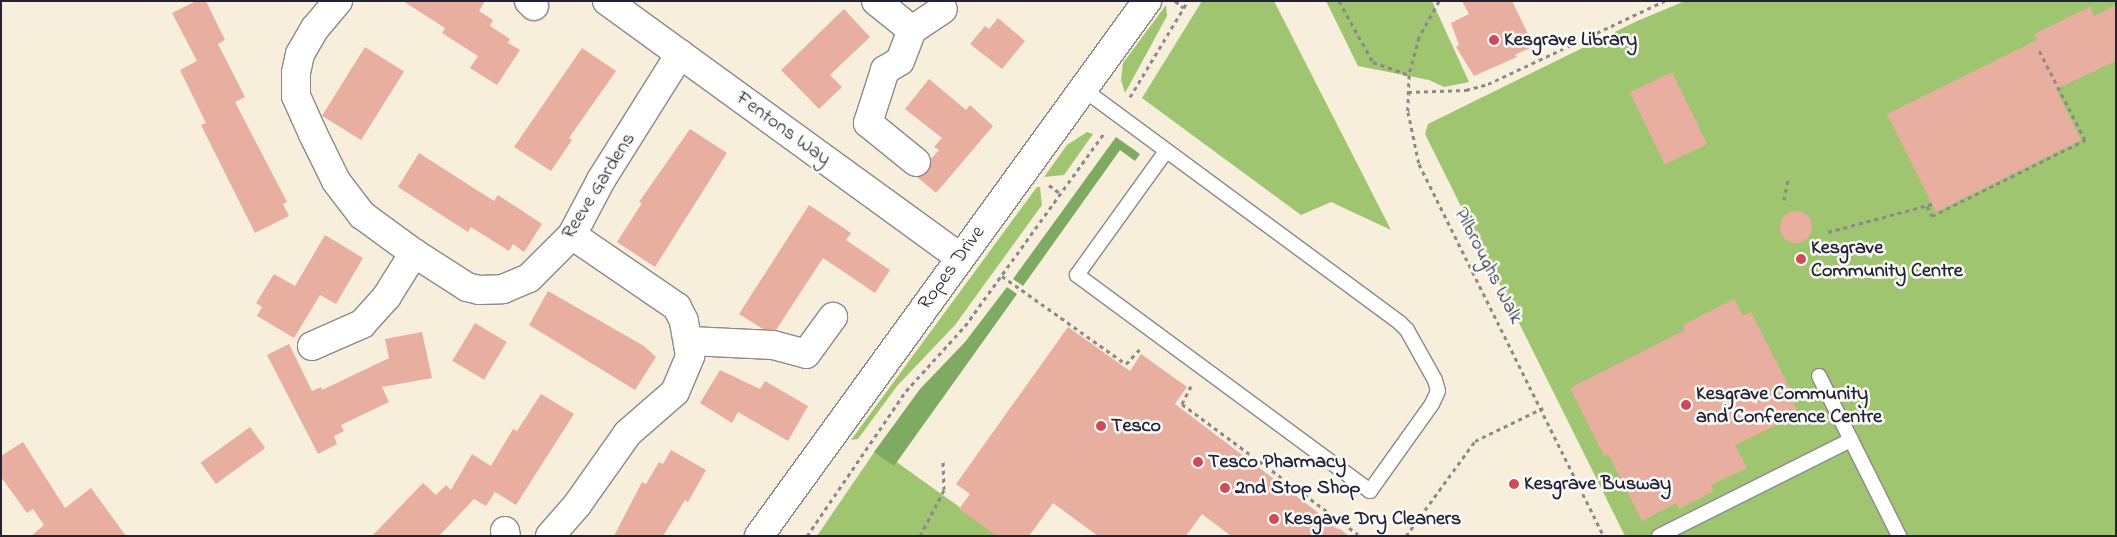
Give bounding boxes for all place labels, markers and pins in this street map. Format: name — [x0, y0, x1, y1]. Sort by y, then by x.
place label: Kesgrave Library — [1504, 28, 1637, 52]
marker: Kesgrave Library — [1488, 34, 1500, 46]
place label: Kesgrave Community Centre — [1811, 236, 1963, 283]
marker: Kesgrave Community Centre — [1795, 253, 1807, 265]
place label: Kesgrave Community and Conference Centre — [1696, 382, 1882, 429]
marker: Kesgrave Community and Conference Centre — [1680, 399, 1692, 411]
place label: Tesco — [1111, 414, 1161, 438]
marker: Tesco — [1095, 420, 1107, 432]
place label: Tesco Pharmacy — [1208, 450, 1346, 474]
marker: Tesco Pharmacy — [1192, 456, 1204, 468]
place label: Kesgrave Busway — [1524, 472, 1671, 496]
place label: 2nd Stop Shop — [1235, 476, 1360, 500]
marker: Kesgrave Busway — [1508, 478, 1520, 490]
marker: 2nd Stop Shop — [1219, 482, 1231, 494]
place label: Kesgave Dry Cleaners — [1284, 507, 1461, 531]
marker: Kesgave Dry Cleaners — [1268, 513, 1280, 525]

